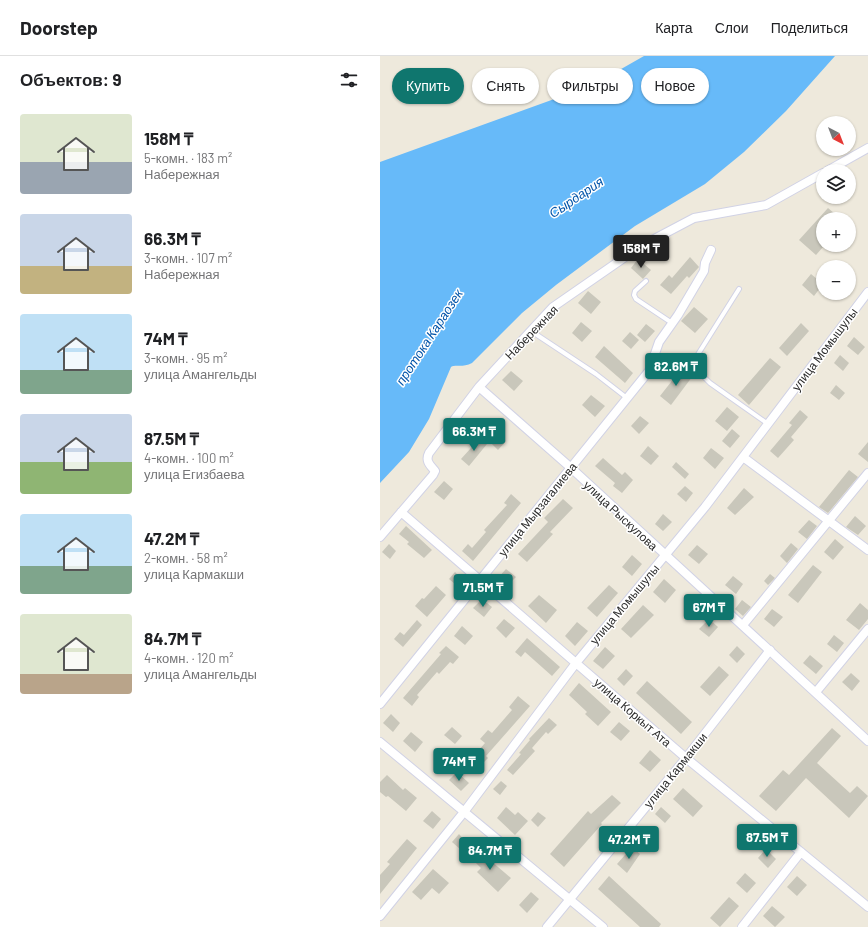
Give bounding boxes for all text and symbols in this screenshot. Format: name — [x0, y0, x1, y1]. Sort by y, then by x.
text: Doorstep — [20, 16, 98, 39]
text: Карта — [655, 19, 693, 36]
text: Слои — [715, 19, 749, 36]
text: Поделиться — [771, 19, 848, 36]
chip: Купить — [392, 68, 464, 104]
chip: Снять — [472, 68, 539, 104]
chip: Фильтры — [547, 68, 633, 104]
chip: Новое — [641, 68, 709, 104]
text: Объектов: 9 — [20, 69, 121, 89]
icon: filters — [338, 69, 360, 91]
north arrow — [816, 116, 856, 156]
map controls — [816, 116, 856, 300]
text: 158M ₸ — [144, 128, 193, 148]
icon: home — [52, 130, 100, 178]
text: 5-комн. · 183 m² — [144, 150, 232, 166]
button: layers — [816, 164, 856, 204]
text: Набережная — [144, 166, 220, 182]
water label: Сырдария — [546, 173, 606, 221]
button: + — [816, 212, 856, 252]
text: 66.3M ₸ — [144, 228, 201, 248]
icon: home — [52, 230, 100, 278]
pin: 158M ₸ — [608, 235, 674, 269]
text: 158M ₸ — [622, 240, 660, 256]
text: 3-комн. · 107 m² — [144, 250, 232, 266]
button: − — [816, 260, 856, 300]
text: Набережная — [144, 266, 220, 282]
water label: протока Караозек — [392, 285, 466, 388]
street label: Набережная — [502, 302, 561, 363]
street label: улица Момышулы — [788, 305, 860, 394]
text: 74M ₸ — [144, 328, 188, 348]
icon: home — [52, 330, 100, 378]
text: 3-комн. · 95 m² — [144, 350, 228, 366]
pin: 82.6M ₸ — [639, 353, 713, 387]
text: 82.6M ₸ — [654, 358, 698, 374]
text: улица Амангельды — [144, 366, 257, 382]
pin: 66.3M ₸ — [437, 418, 511, 452]
text: 66.3M ₸ — [452, 423, 496, 439]
text: 87.5M ₸ — [144, 428, 199, 448]
icon: home — [52, 430, 100, 478]
text: 4-комн. · 100 m² — [144, 450, 234, 466]
street label: улица Мырзагалиева — [495, 459, 580, 559]
text: улица Егизбаева — [144, 466, 244, 482]
street label: улица Рыскулова — [580, 477, 661, 554]
text: 47.2M ₸ — [144, 528, 199, 548]
icon: home — [52, 530, 100, 578]
text: 2-комн. · 58 m² — [144, 550, 228, 566]
street label: улица Момышулы — [586, 561, 662, 647]
text: улица Кармакши — [144, 566, 244, 582]
pin: 71.5M ₸ — [446, 574, 520, 608]
text: 71.5M ₸ — [463, 579, 503, 595]
pin: 67M ₸ — [681, 594, 737, 628]
text: 67M ₸ — [693, 599, 725, 615]
text: 84.7M ₸ — [144, 628, 201, 648]
icon: home — [52, 630, 100, 678]
text: 4-комн. · 120 m² — [144, 650, 233, 666]
text: улица Амангельды — [144, 666, 257, 682]
street label: улица Коркыт Ата — [591, 675, 675, 750]
street label: улица Кармакши — [641, 730, 710, 811]
pin: 74M ₸ — [431, 748, 487, 782]
text: 74M ₸ — [442, 753, 476, 769]
pin: 87.5M ₸ — [730, 824, 804, 858]
pin: 47.2M ₸ — [592, 826, 666, 860]
text: 87.5M ₸ — [746, 829, 788, 845]
text: 47.2M ₸ — [608, 831, 650, 847]
pin: 84.7M ₸ — [453, 837, 527, 871]
text: 84.7M ₸ — [468, 842, 512, 858]

